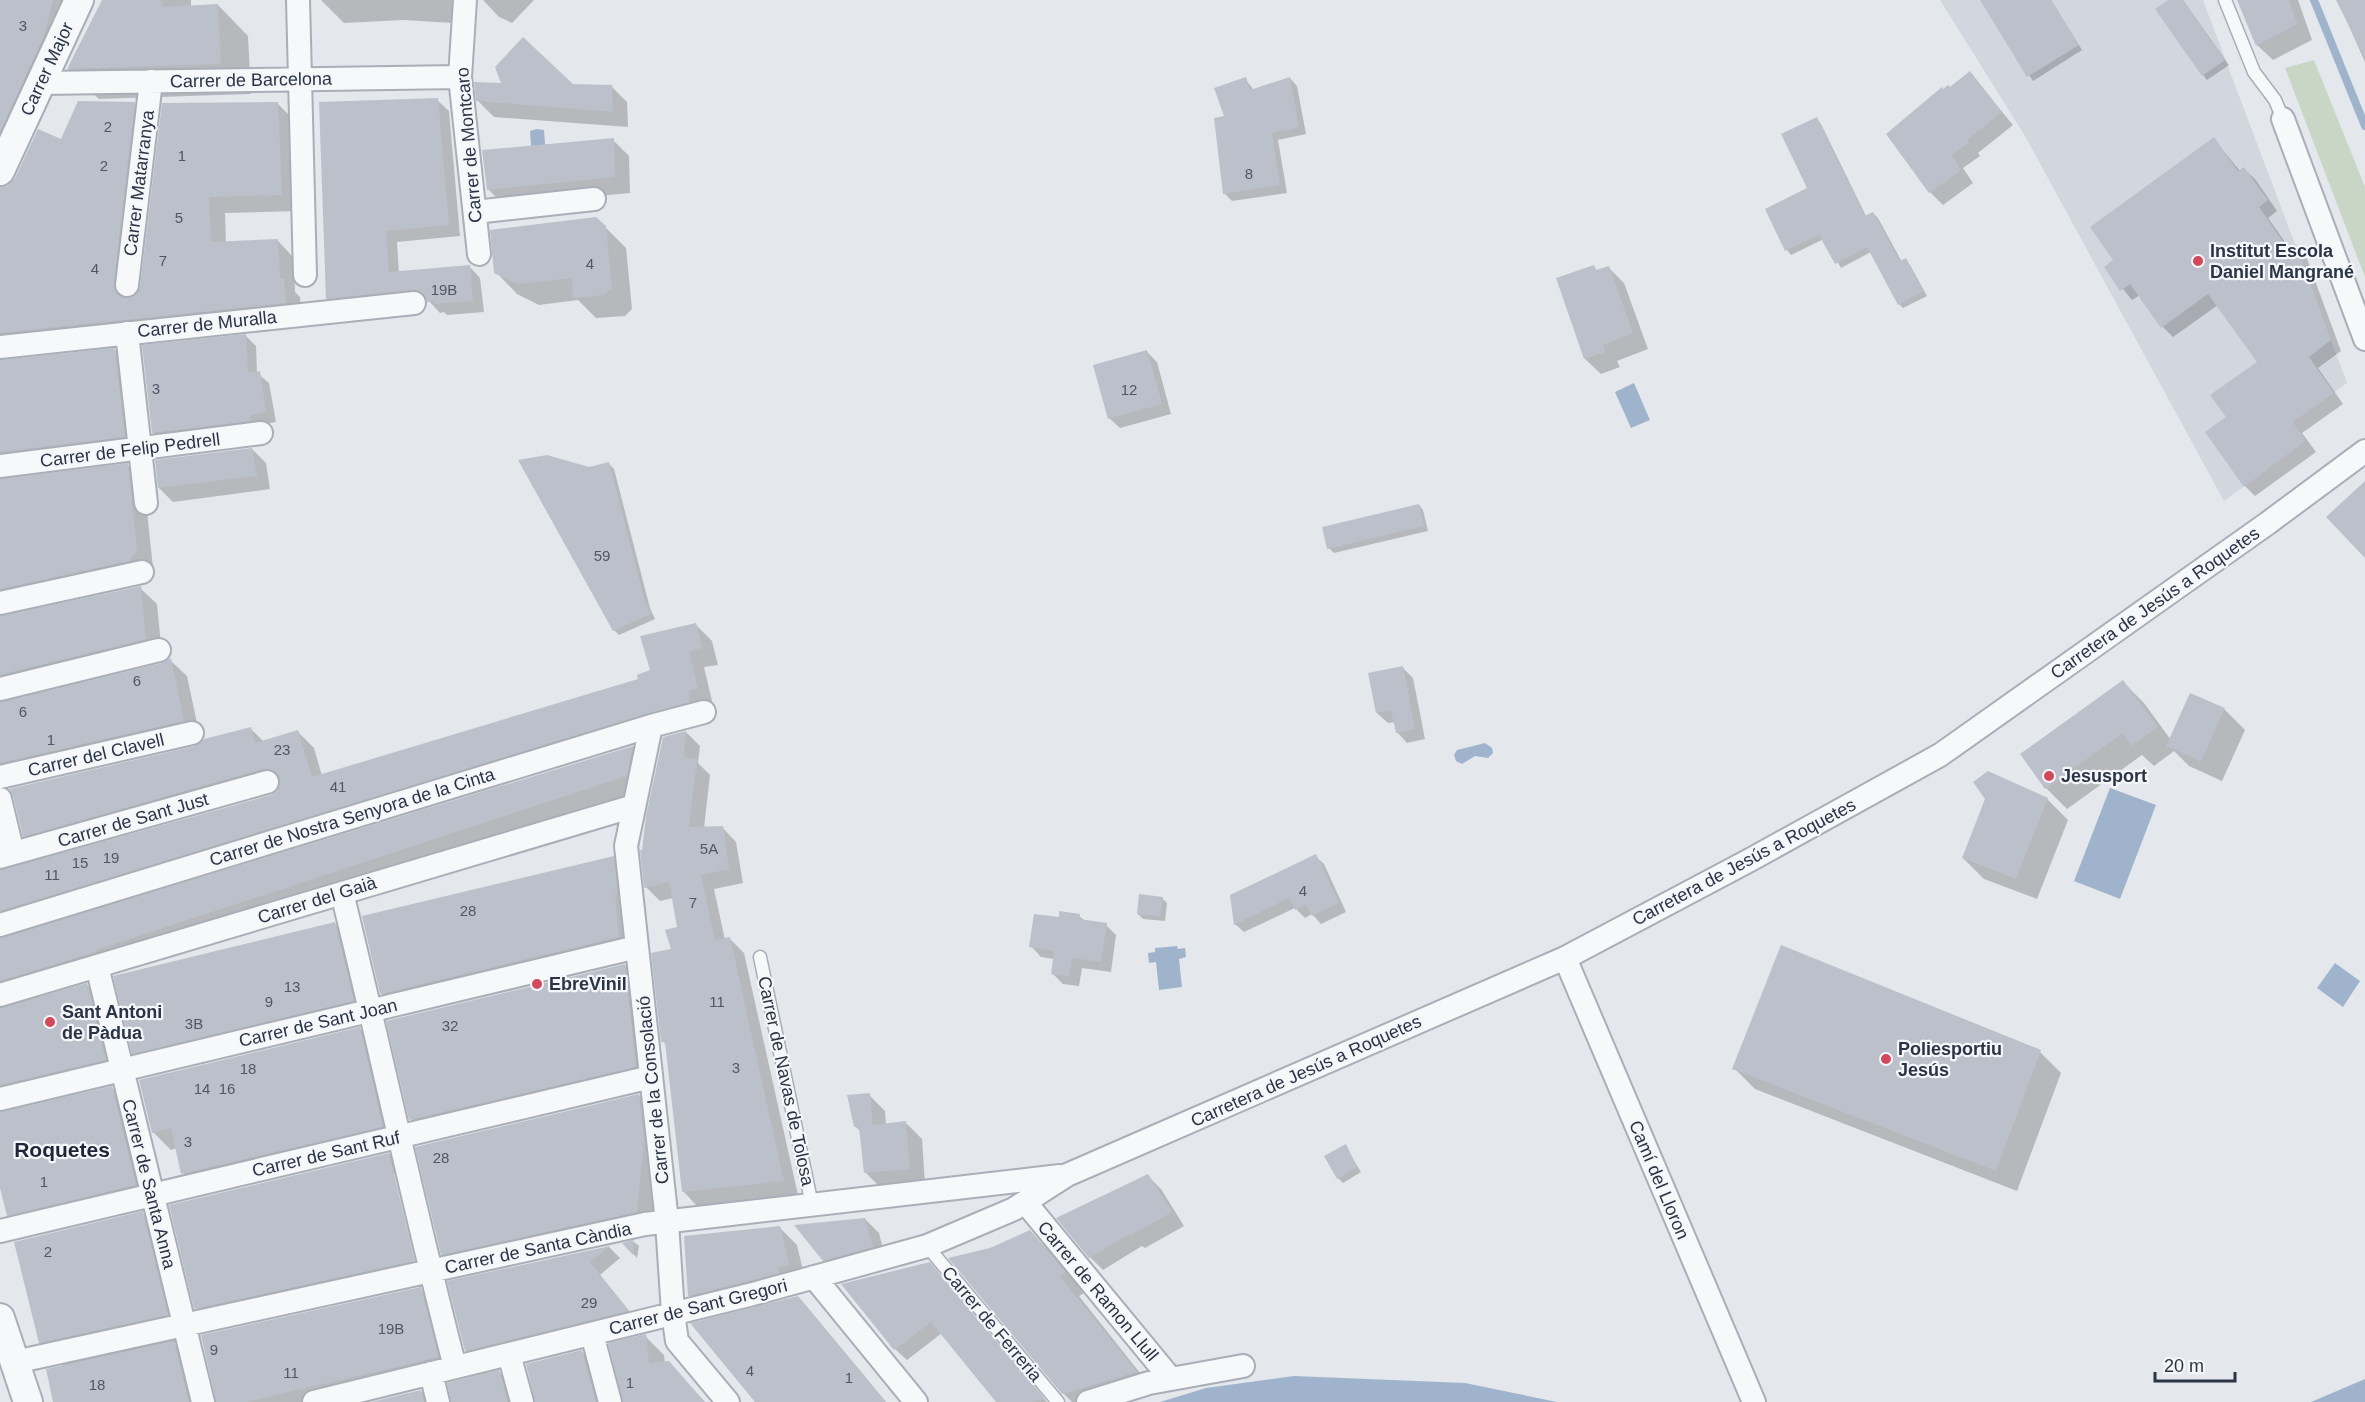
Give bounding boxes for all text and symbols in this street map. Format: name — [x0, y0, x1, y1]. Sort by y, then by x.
house number: 3 — [19, 17, 27, 34]
street label: Carrer Major — [17, 19, 77, 119]
street label: Carrer de Montcaro — [452, 66, 486, 224]
street label: Carrer de Barcelona — [170, 69, 333, 91]
street label: Carrer Matarranya — [120, 108, 158, 257]
house number: 2 — [104, 118, 112, 135]
house number: 1 — [178, 147, 186, 164]
house number: 2 — [100, 157, 108, 174]
house number: 8 — [1245, 165, 1253, 182]
house number: 5 — [175, 209, 183, 226]
place label: Institut Escola Daniel Mangrané — [2210, 241, 2354, 282]
house number: 7 — [159, 252, 167, 269]
marker: Institut Escola Daniel Mangrané — [2191, 254, 2205, 268]
house number: 4 — [586, 255, 594, 272]
house number: 4 — [91, 260, 99, 277]
house number: 19B — [431, 281, 457, 298]
street label: Carrer de Muralla — [136, 307, 279, 341]
house number: 3 — [152, 380, 160, 397]
house number: 12 — [1121, 381, 1137, 398]
street label: Carrer de Felip Pedrell — [39, 429, 221, 471]
street label: Carretera de Jesús a Roquetes — [2047, 523, 2263, 683]
house number: 59 — [594, 547, 610, 564]
house number: 6 — [133, 672, 141, 689]
house number: 6 — [19, 703, 27, 720]
street label: Carrer del Clavell — [26, 730, 166, 780]
house number: 1 — [47, 731, 55, 748]
house number: 23 — [274, 741, 290, 758]
street label: Carrer de Nostra Senyora de la Cinta — [207, 764, 498, 870]
place label: Jesusport — [2061, 766, 2147, 786]
marker: Jesusport — [2042, 769, 2056, 783]
house number: 41 — [330, 778, 346, 795]
street label: Carrer de Sant Just — [55, 789, 211, 851]
street label: Carretera de Jesús a Roquetes — [1629, 794, 1859, 930]
house number: 5A — [700, 840, 718, 857]
house number: 19 — [103, 849, 119, 866]
house number: 15 — [72, 854, 88, 871]
house number: 11 — [44, 866, 60, 883]
street label: Carrer del Gaià — [255, 872, 380, 928]
house number: 4 — [1299, 882, 1307, 899]
house number: 7 — [689, 894, 697, 911]
house number: 28 — [460, 902, 476, 919]
place label: EbreVinil — [549, 974, 627, 994]
street label: Carrer de Navas de Tolosa — [754, 974, 818, 1189]
marker: EbreVinil — [530, 977, 544, 991]
house number: 13 — [284, 978, 300, 995]
house number: 9 — [265, 993, 273, 1010]
house number: 11 — [709, 993, 725, 1010]
street label: Carrer de Sant Joan — [237, 995, 399, 1051]
street label: Carrer de la Consolació — [633, 995, 673, 1185]
place label: Sant Antoni de Pàdua — [62, 1002, 162, 1043]
street label: Carretera de Jesús a Roquetes — [1188, 1011, 1424, 1131]
marker: Sant Antoni de Pàdua — [43, 1015, 57, 1029]
house number: 3B — [185, 1015, 203, 1032]
house number: 32 — [442, 1017, 458, 1034]
place label: Poliesportiu Jesús — [1898, 1039, 2002, 1080]
marker: Poliesportiu Jesús — [1879, 1052, 1893, 1066]
house number: 3 — [732, 1059, 740, 1076]
house number: 18 — [240, 1060, 256, 1077]
house number: 14 — [194, 1080, 210, 1097]
house number: 16 — [219, 1080, 235, 1097]
street label: Carrer de Santa Anna — [118, 1097, 180, 1272]
street label: Camí del Lloron — [1625, 1118, 1693, 1242]
street label: Carrer de Sant Ruf — [250, 1127, 403, 1181]
house number: 3 — [184, 1133, 192, 1150]
district label: Roquetes — [14, 1138, 110, 1161]
house number: 28 — [433, 1149, 449, 1166]
house number: 1 — [40, 1173, 48, 1190]
street label: Carrer de Ramon Llull — [1034, 1217, 1162, 1365]
street label: Carrer de Santa Càndia — [443, 1218, 634, 1278]
house number: 2 — [44, 1243, 52, 1260]
street label: Carrer de Ferreria — [938, 1262, 1047, 1386]
street label: Carrer de Sant Gregori — [607, 1275, 789, 1339]
house number: 29 — [581, 1294, 597, 1311]
house number: 19B — [378, 1320, 404, 1337]
house number: 9 — [210, 1341, 218, 1358]
scale bar — [2155, 1345, 2234, 1383]
text: 20 m — [2164, 1356, 2204, 1376]
house number: 4 — [746, 1362, 754, 1379]
house number: 11 — [283, 1364, 299, 1381]
house number: 1 — [845, 1369, 853, 1386]
house number: 1 — [626, 1374, 634, 1391]
house number: 18 — [89, 1376, 105, 1393]

